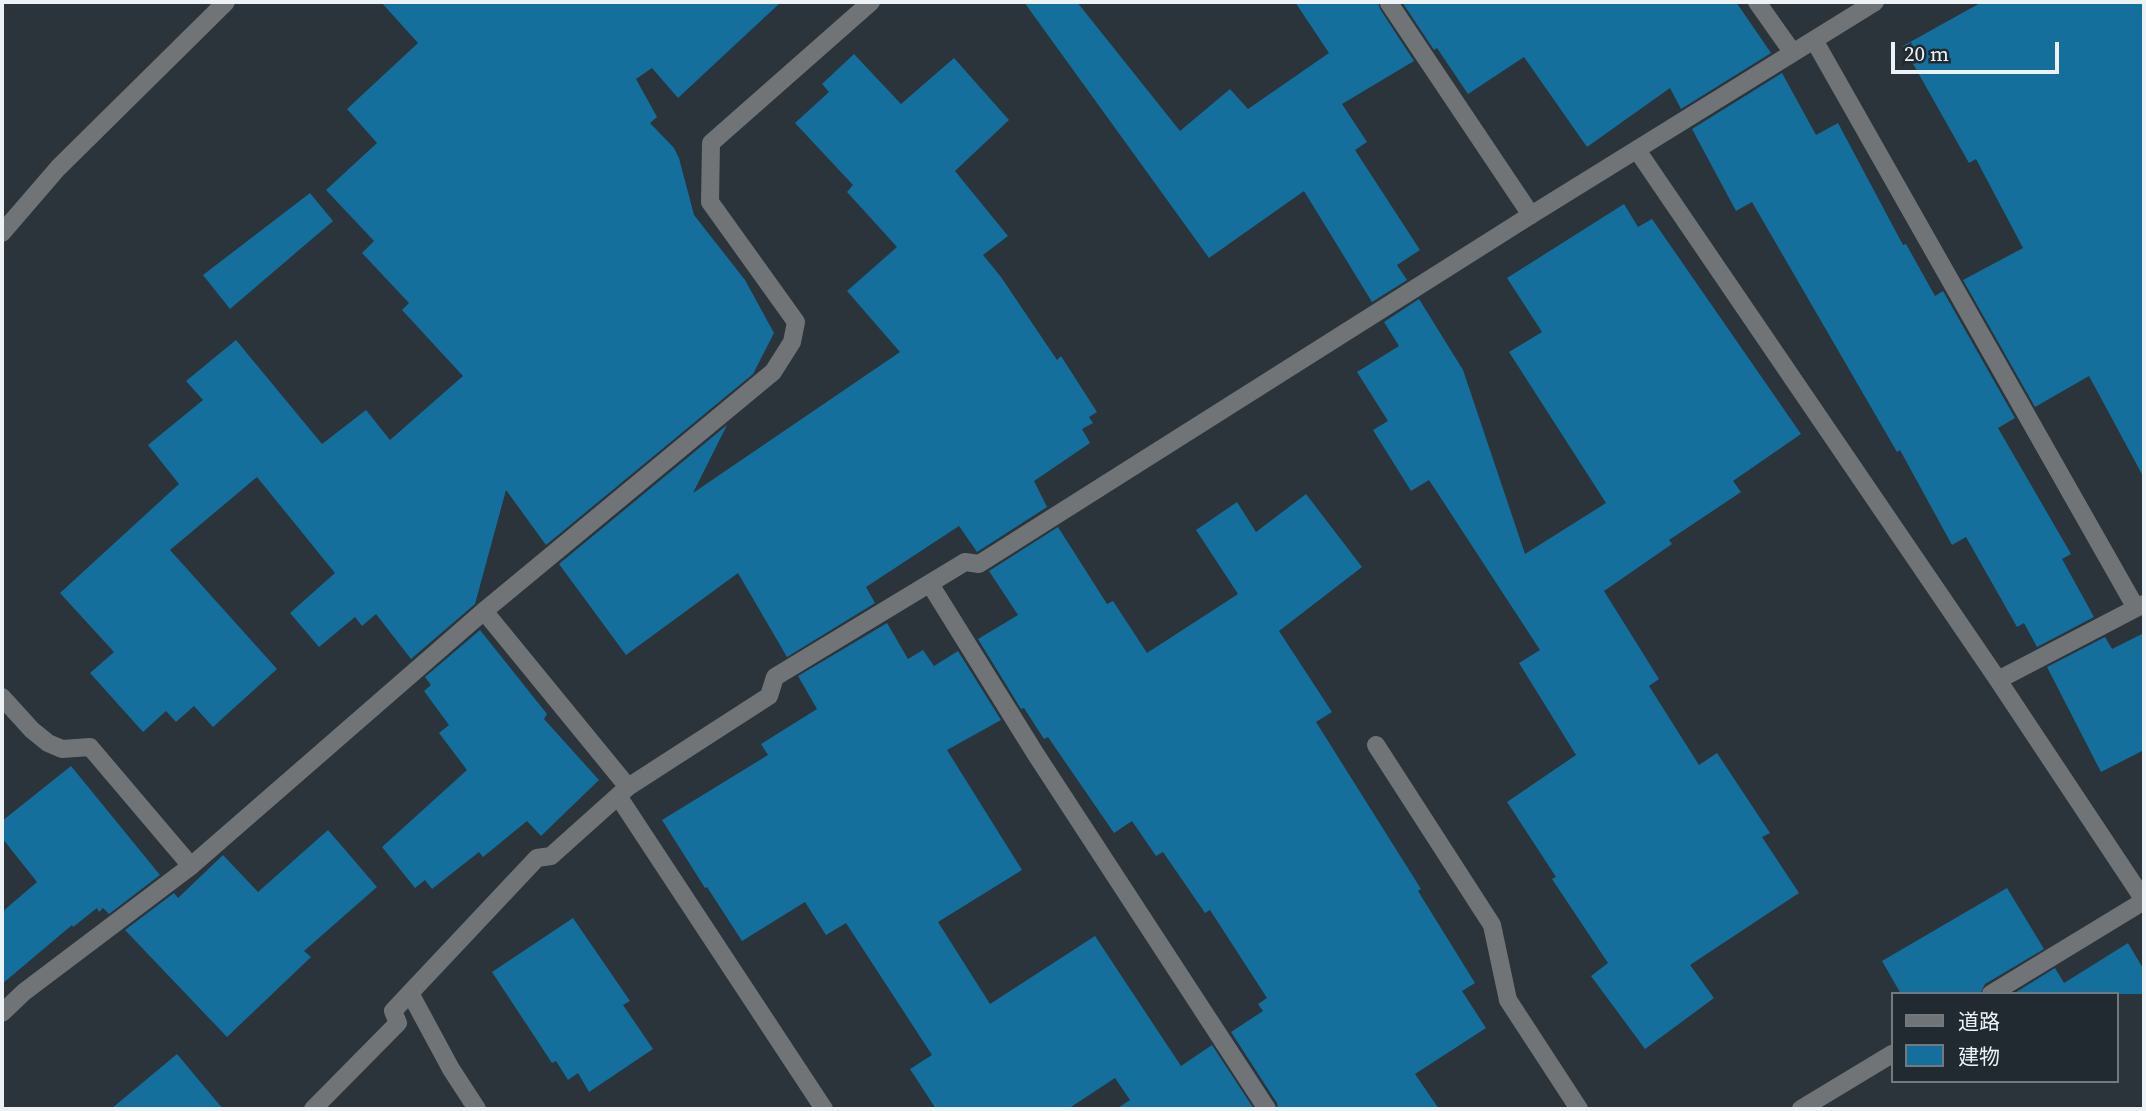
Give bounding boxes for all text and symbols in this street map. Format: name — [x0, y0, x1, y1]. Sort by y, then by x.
scale bar — [1894, 28, 2062, 72]
text: 20 m — [1904, 39, 1949, 68]
legend — [1890, 992, 2118, 1083]
text: 道路 — [1958, 1007, 2000, 1036]
text: 建物 — [1958, 1042, 2000, 1071]

